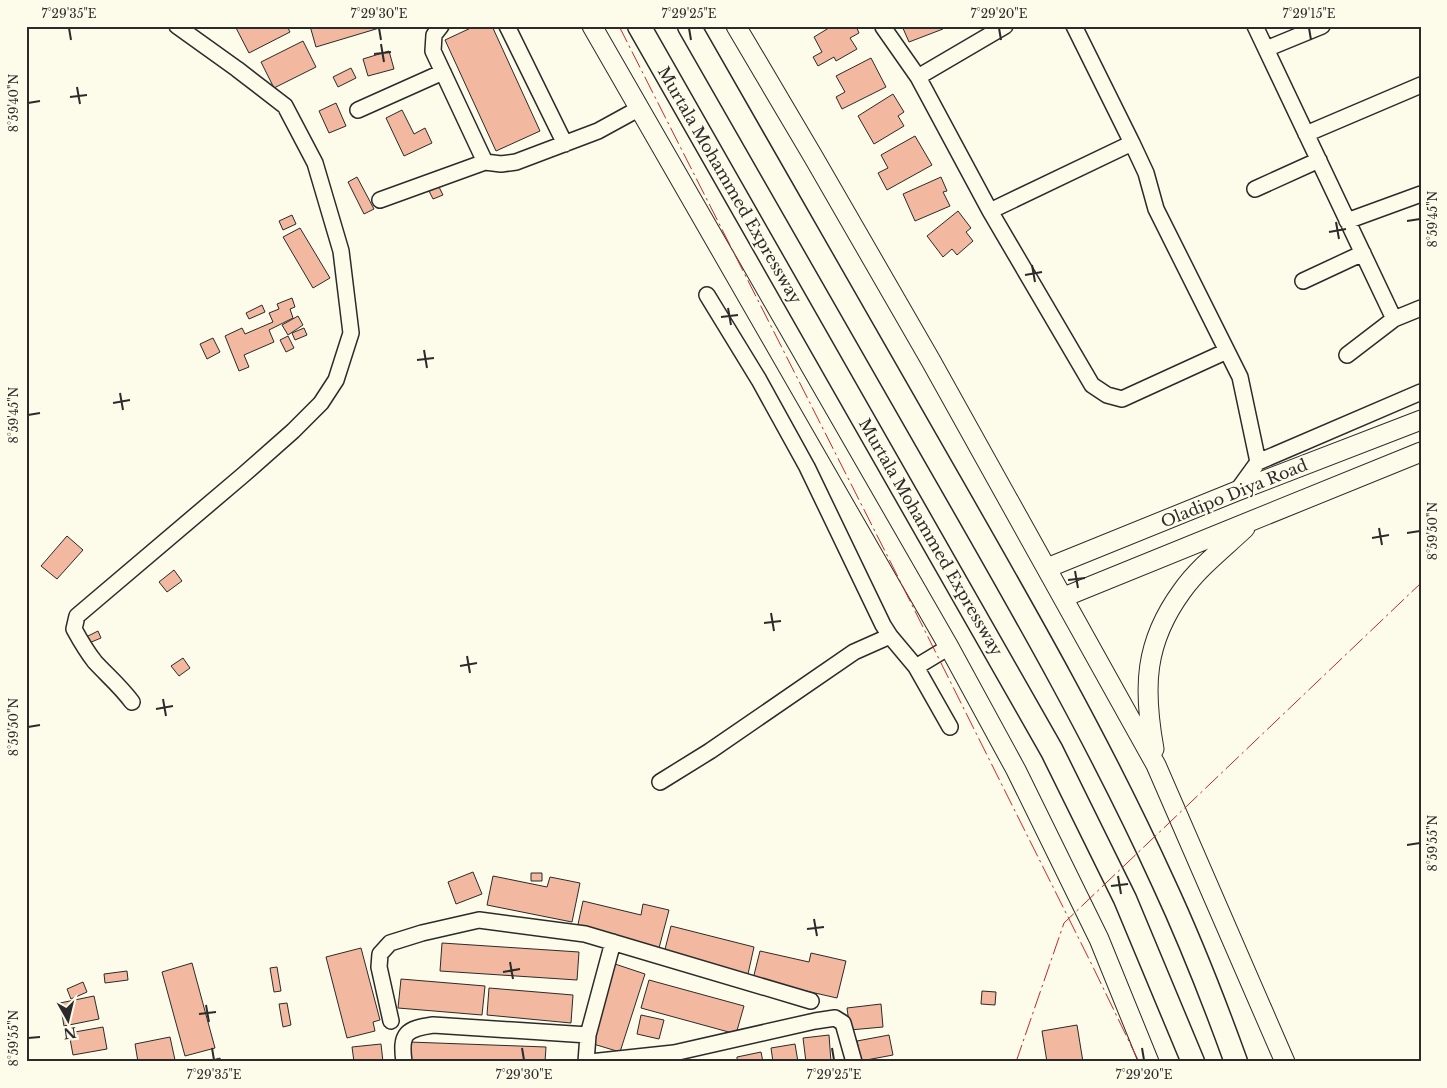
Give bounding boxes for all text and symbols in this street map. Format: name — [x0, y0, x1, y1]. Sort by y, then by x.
text: 7°29'35"E — [41, 6, 97, 21]
text: 7°29'30"E — [351, 6, 408, 21]
text: 7°29'25"E — [661, 6, 717, 21]
text: 7°29'20"E — [971, 6, 1028, 21]
text: 7°29'15"E — [1282, 6, 1336, 21]
street label: Murtala Mohammed Expressway — [654, 63, 807, 308]
text: 8°59'40"N — [6, 74, 21, 132]
text: 8°59'45"N — [1425, 190, 1440, 247]
text: 8°59'45"N — [6, 386, 21, 443]
street label: Murtala Mohammed Expressway — [855, 415, 1008, 660]
street label: Oladipo Diya Road — [1158, 454, 1311, 532]
text: 8°59'50"N — [1425, 502, 1440, 560]
text: 8°59'50"N — [6, 698, 21, 756]
text: 8°59'55"N — [1425, 814, 1440, 871]
north arrow — [42, 996, 92, 1046]
text: 8°59'55"N — [6, 1009, 21, 1066]
text: N — [62, 1023, 78, 1043]
text: 7°29'35"E — [186, 1067, 242, 1082]
text: 7°29'30"E — [496, 1067, 553, 1082]
text: 7°29'25"E — [806, 1067, 862, 1082]
text: 7°29'20"E — [1116, 1067, 1173, 1082]

